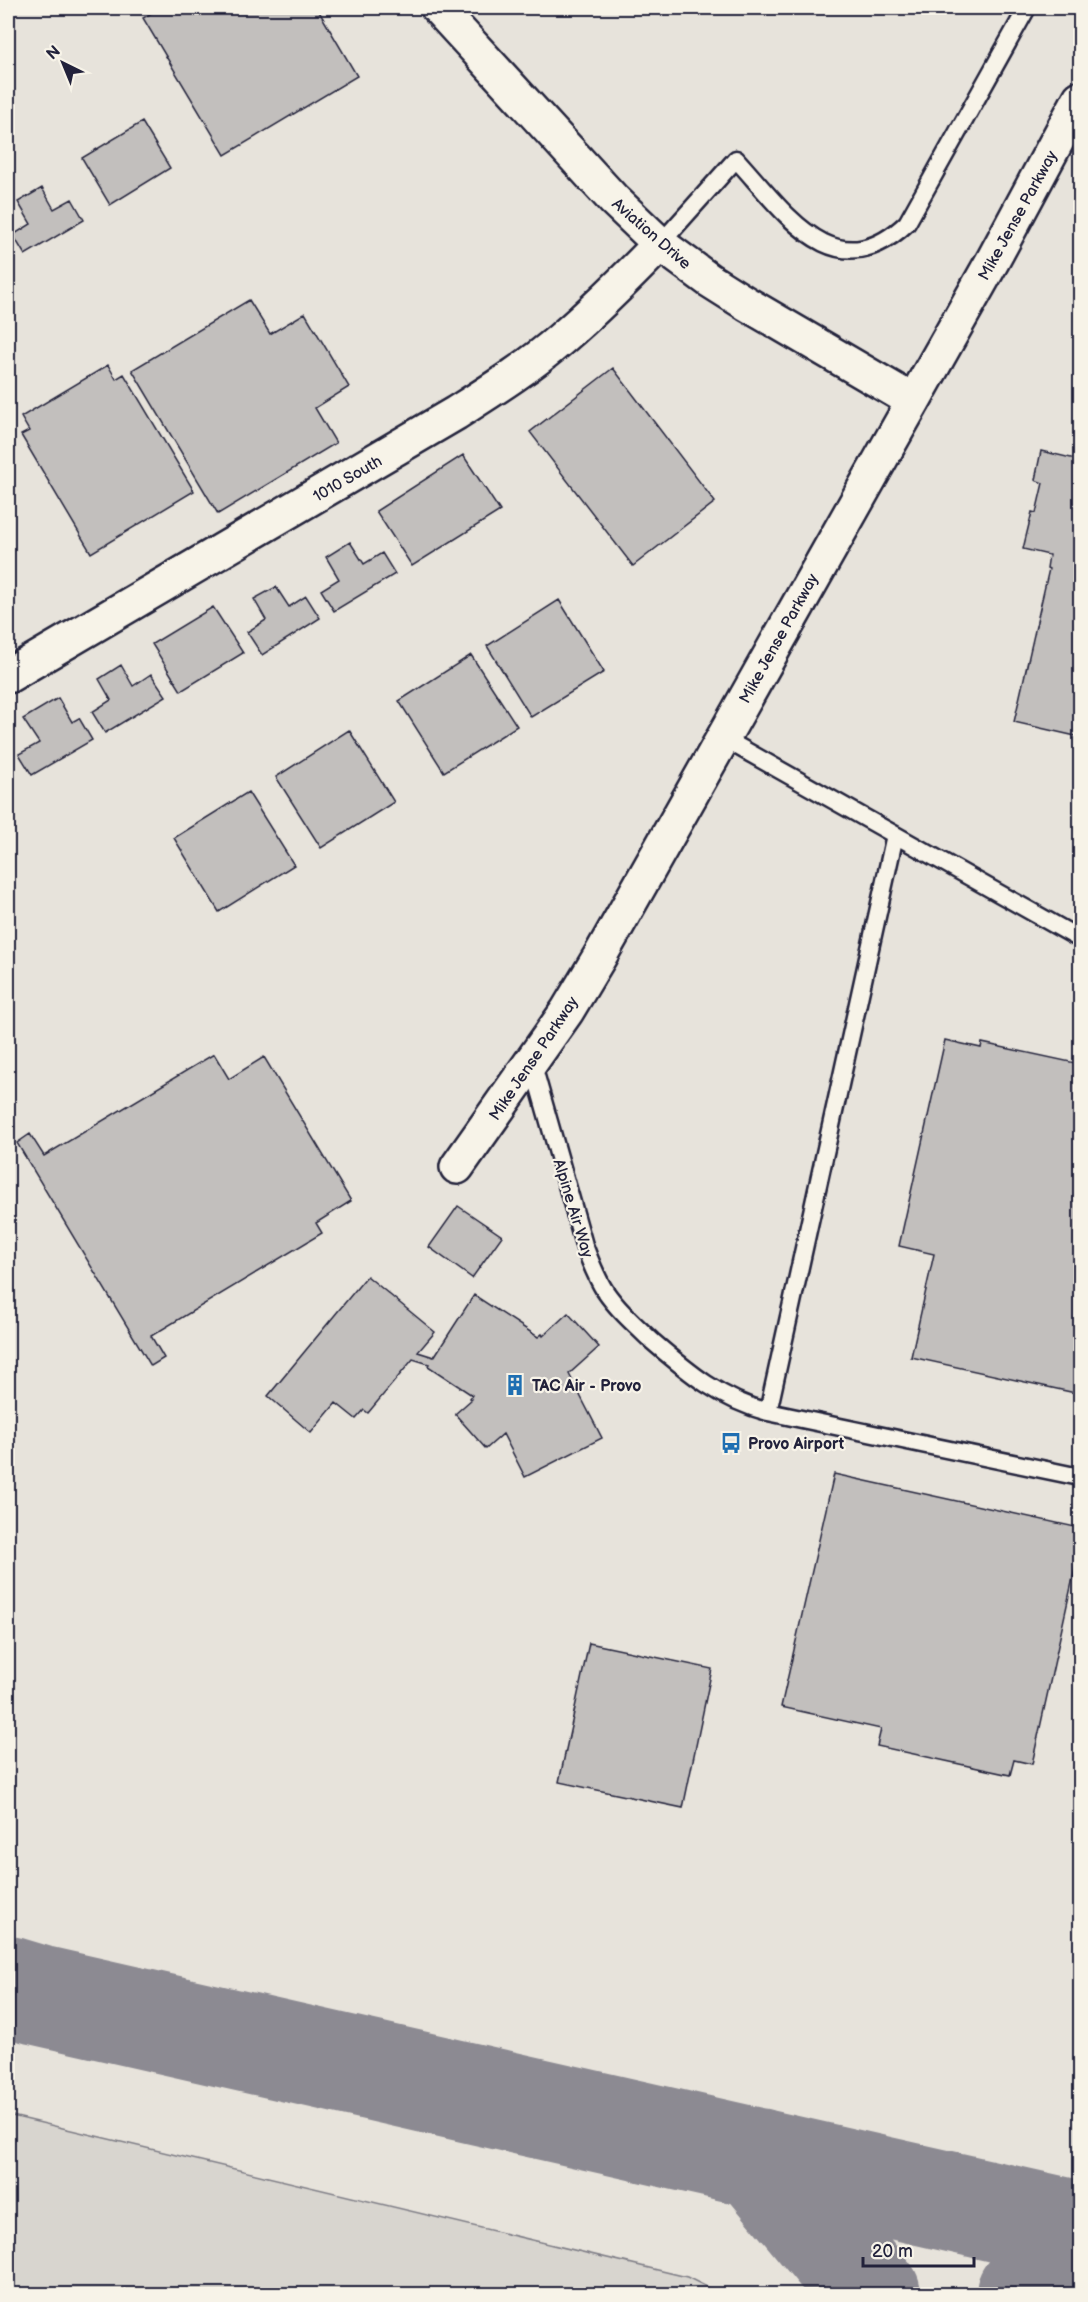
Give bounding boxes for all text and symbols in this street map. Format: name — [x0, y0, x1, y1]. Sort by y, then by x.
north arrow — [33, 33, 93, 93]
text: N — [43, 42, 65, 64]
street label: Mike Jense Parkway — [975, 147, 1062, 284]
street label: Aviation Drive — [608, 195, 695, 274]
street label: 1010 South — [310, 452, 386, 507]
street label: Mike Jense Parkway — [736, 570, 823, 707]
street label: Mike Jense Parkway — [486, 993, 583, 1124]
street label: Alpine Air Way — [549, 1157, 597, 1261]
building icon: TAC Air - Provo — [503, 1373, 527, 1397]
place label: TAC Air - Provo — [532, 1377, 641, 1396]
bus stop icon: Provo Airport — [719, 1431, 743, 1455]
place label: Provo Airport — [748, 1435, 845, 1454]
scale bar — [863, 2230, 974, 2268]
text: 20 m — [872, 2241, 913, 2262]

